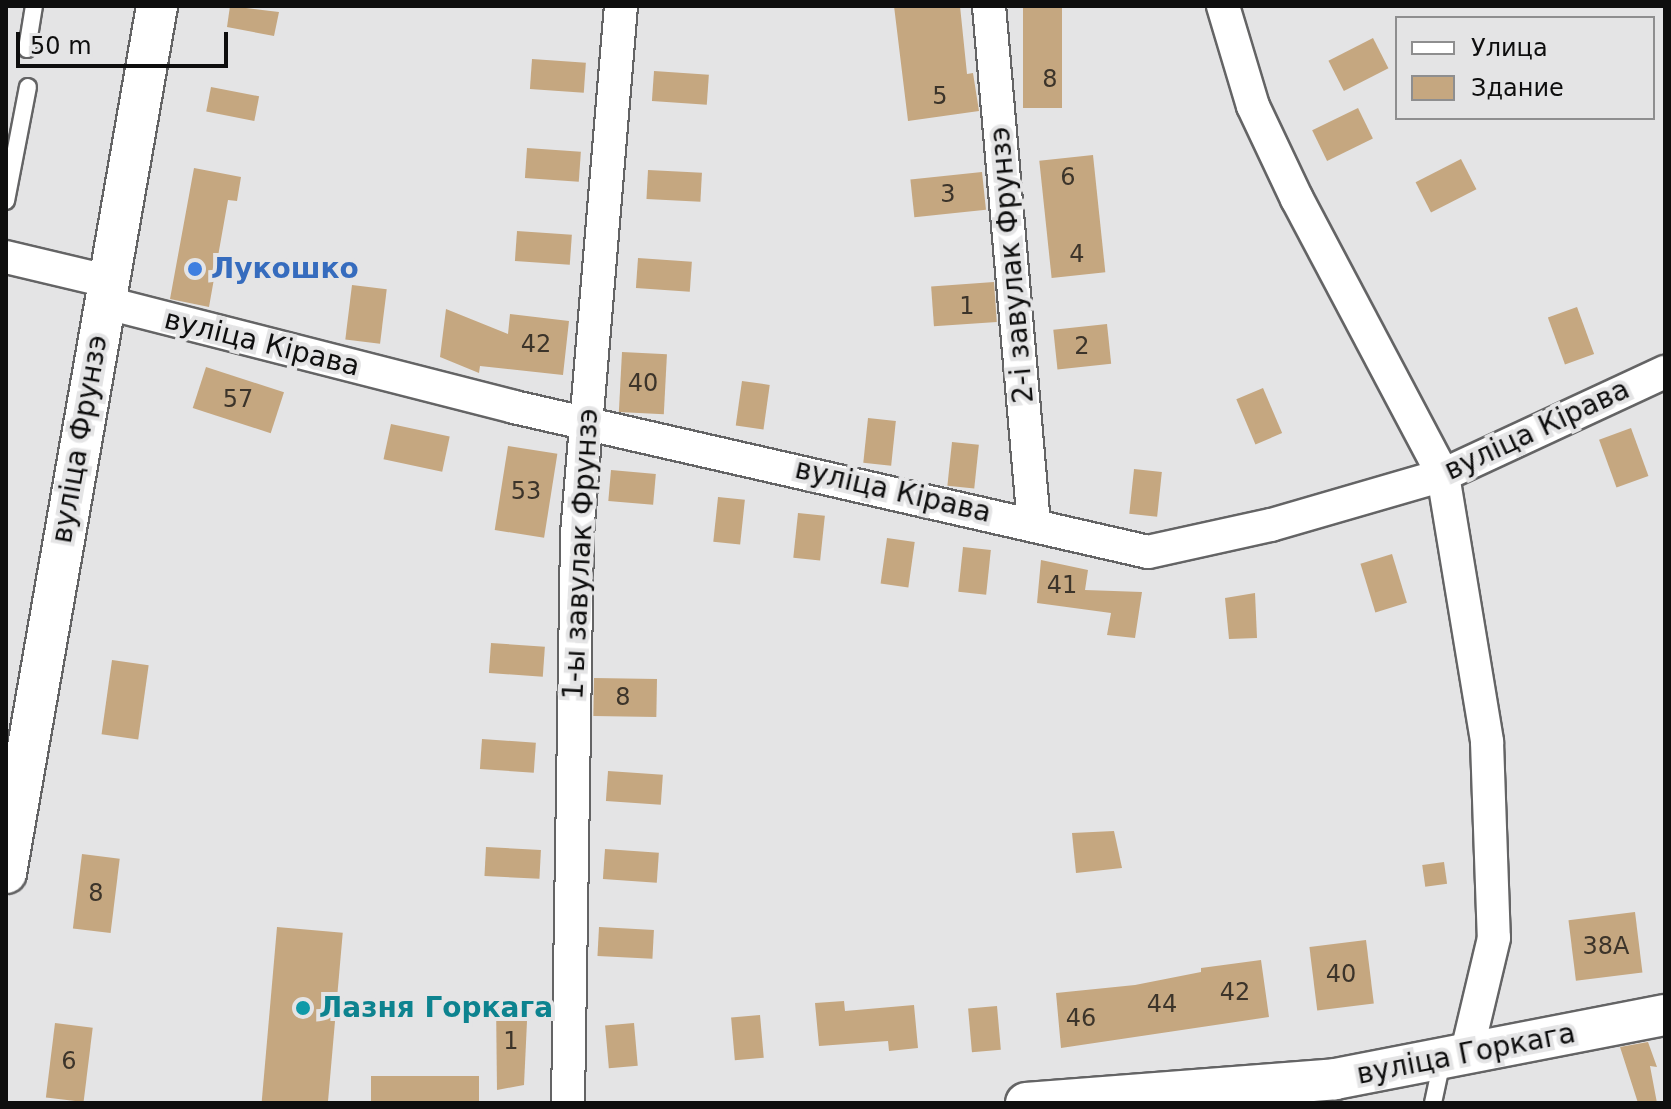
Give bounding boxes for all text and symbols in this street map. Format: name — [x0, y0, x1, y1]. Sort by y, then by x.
scale bar — [20, 16, 232, 66]
legend — [1395, 16, 1655, 120]
text: 50 m — [30, 32, 92, 60]
text: Улица — [1471, 34, 1548, 62]
house number: 8 — [1042, 66, 1058, 94]
text: Здание — [1471, 74, 1564, 102]
house number: 5 — [932, 83, 948, 111]
street label: 2-і завулак Фрунзэ — [983, 125, 1041, 405]
house number: 6 — [1060, 164, 1076, 192]
house number: 3 — [940, 181, 956, 209]
house number: 4 — [1069, 241, 1085, 269]
place label: Лукошко — [211, 252, 359, 286]
marker: Лукошко — [186, 260, 204, 278]
house number: 1 — [959, 293, 975, 321]
street label: вуліца Кірава — [161, 302, 363, 384]
house number: 42 — [521, 331, 551, 359]
street label: вуліца Фрунзэ — [45, 332, 115, 546]
house number: 2 — [1074, 333, 1090, 361]
house number: 40 — [628, 370, 658, 398]
street label: вуліца Кірава — [1439, 372, 1635, 488]
house number: 57 — [223, 386, 253, 414]
street label: 1-ы завулак Фрунзэ — [557, 407, 605, 701]
street label: вуліца Кірава — [792, 452, 994, 530]
house number: 53 — [511, 478, 541, 506]
house number: 41 — [1047, 572, 1077, 600]
house number: 8 — [615, 684, 631, 712]
house number: 8 — [88, 880, 104, 908]
house number: 38А — [1583, 933, 1629, 961]
house number: 40 — [1326, 961, 1356, 989]
house number: 42 — [1220, 979, 1250, 1007]
place label: Лазня Горкага — [319, 991, 553, 1025]
house number: 44 — [1147, 991, 1177, 1019]
marker: Лазня Горкага — [294, 999, 312, 1017]
house number: 46 — [1066, 1005, 1096, 1033]
street label: вуліца Горкага — [1354, 1016, 1578, 1092]
house number: 1 — [503, 1028, 519, 1056]
house number: 6 — [61, 1048, 77, 1076]

